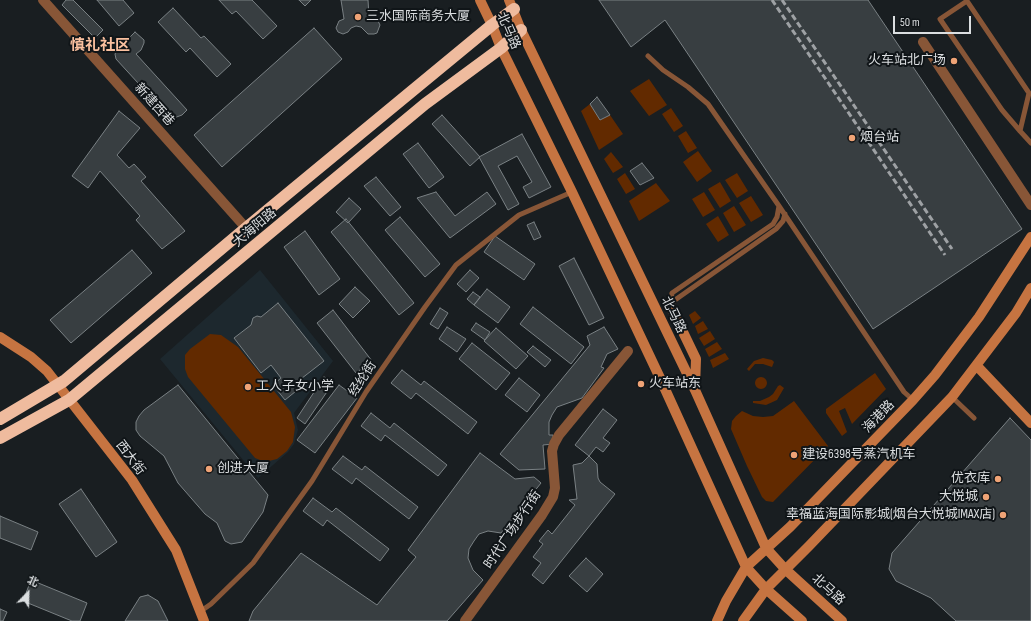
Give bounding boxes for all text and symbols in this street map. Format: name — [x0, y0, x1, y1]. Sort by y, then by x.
scale bar — [895, 8, 973, 34]
place label: 三水国际商务大厦 — [366, 9, 470, 25]
street label: 北马路 — [493, 10, 523, 52]
marker: 三水国际商务大厦 — [353, 12, 363, 22]
text: 50 m — [900, 15, 920, 30]
district label: 慎礼社区 — [70, 37, 130, 55]
place label: 火车站北广场 — [868, 53, 946, 69]
marker: 火车站北广场 — [949, 56, 959, 66]
street label: 新建西巷 — [131, 80, 177, 130]
place label: 烟台站 — [860, 130, 899, 146]
marker: 烟台站 — [847, 133, 857, 143]
street label: 大海阳路 — [230, 205, 280, 251]
street label: 北马路 — [657, 294, 689, 336]
street label: 经纶街 — [346, 358, 380, 400]
place label: 火车站东 — [649, 376, 701, 392]
place label: 工人子女小学 — [256, 379, 334, 395]
marker: 火车站东 — [636, 379, 646, 389]
marker: 工人子女小学 — [243, 382, 253, 392]
street label: 海港路 — [860, 398, 898, 436]
street label: 西大街 — [112, 438, 148, 478]
place label: 建设6398号蒸汽机车 — [802, 447, 916, 463]
marker: 建设6398号蒸汽机车 — [789, 450, 799, 460]
place label: 创进大厦 — [217, 461, 269, 477]
marker: 创进大厦 — [204, 464, 214, 474]
place label: 优衣库 — [951, 471, 990, 487]
marker: 优衣库 — [993, 474, 1003, 484]
street label: 时代广场步行街 — [481, 488, 545, 572]
place label: 大悦城 — [939, 489, 978, 505]
marker: 大悦城 — [981, 492, 991, 502]
place label: 幸福蓝海国际影城(烟台大悦城IMAX店) — [786, 507, 995, 523]
marker: 幸福蓝海国际影城(烟台大悦城IMAX店) — [998, 510, 1008, 520]
street label: 北马路 — [808, 571, 848, 609]
north arrow — [8, 573, 48, 613]
text: 北 — [25, 573, 40, 590]

